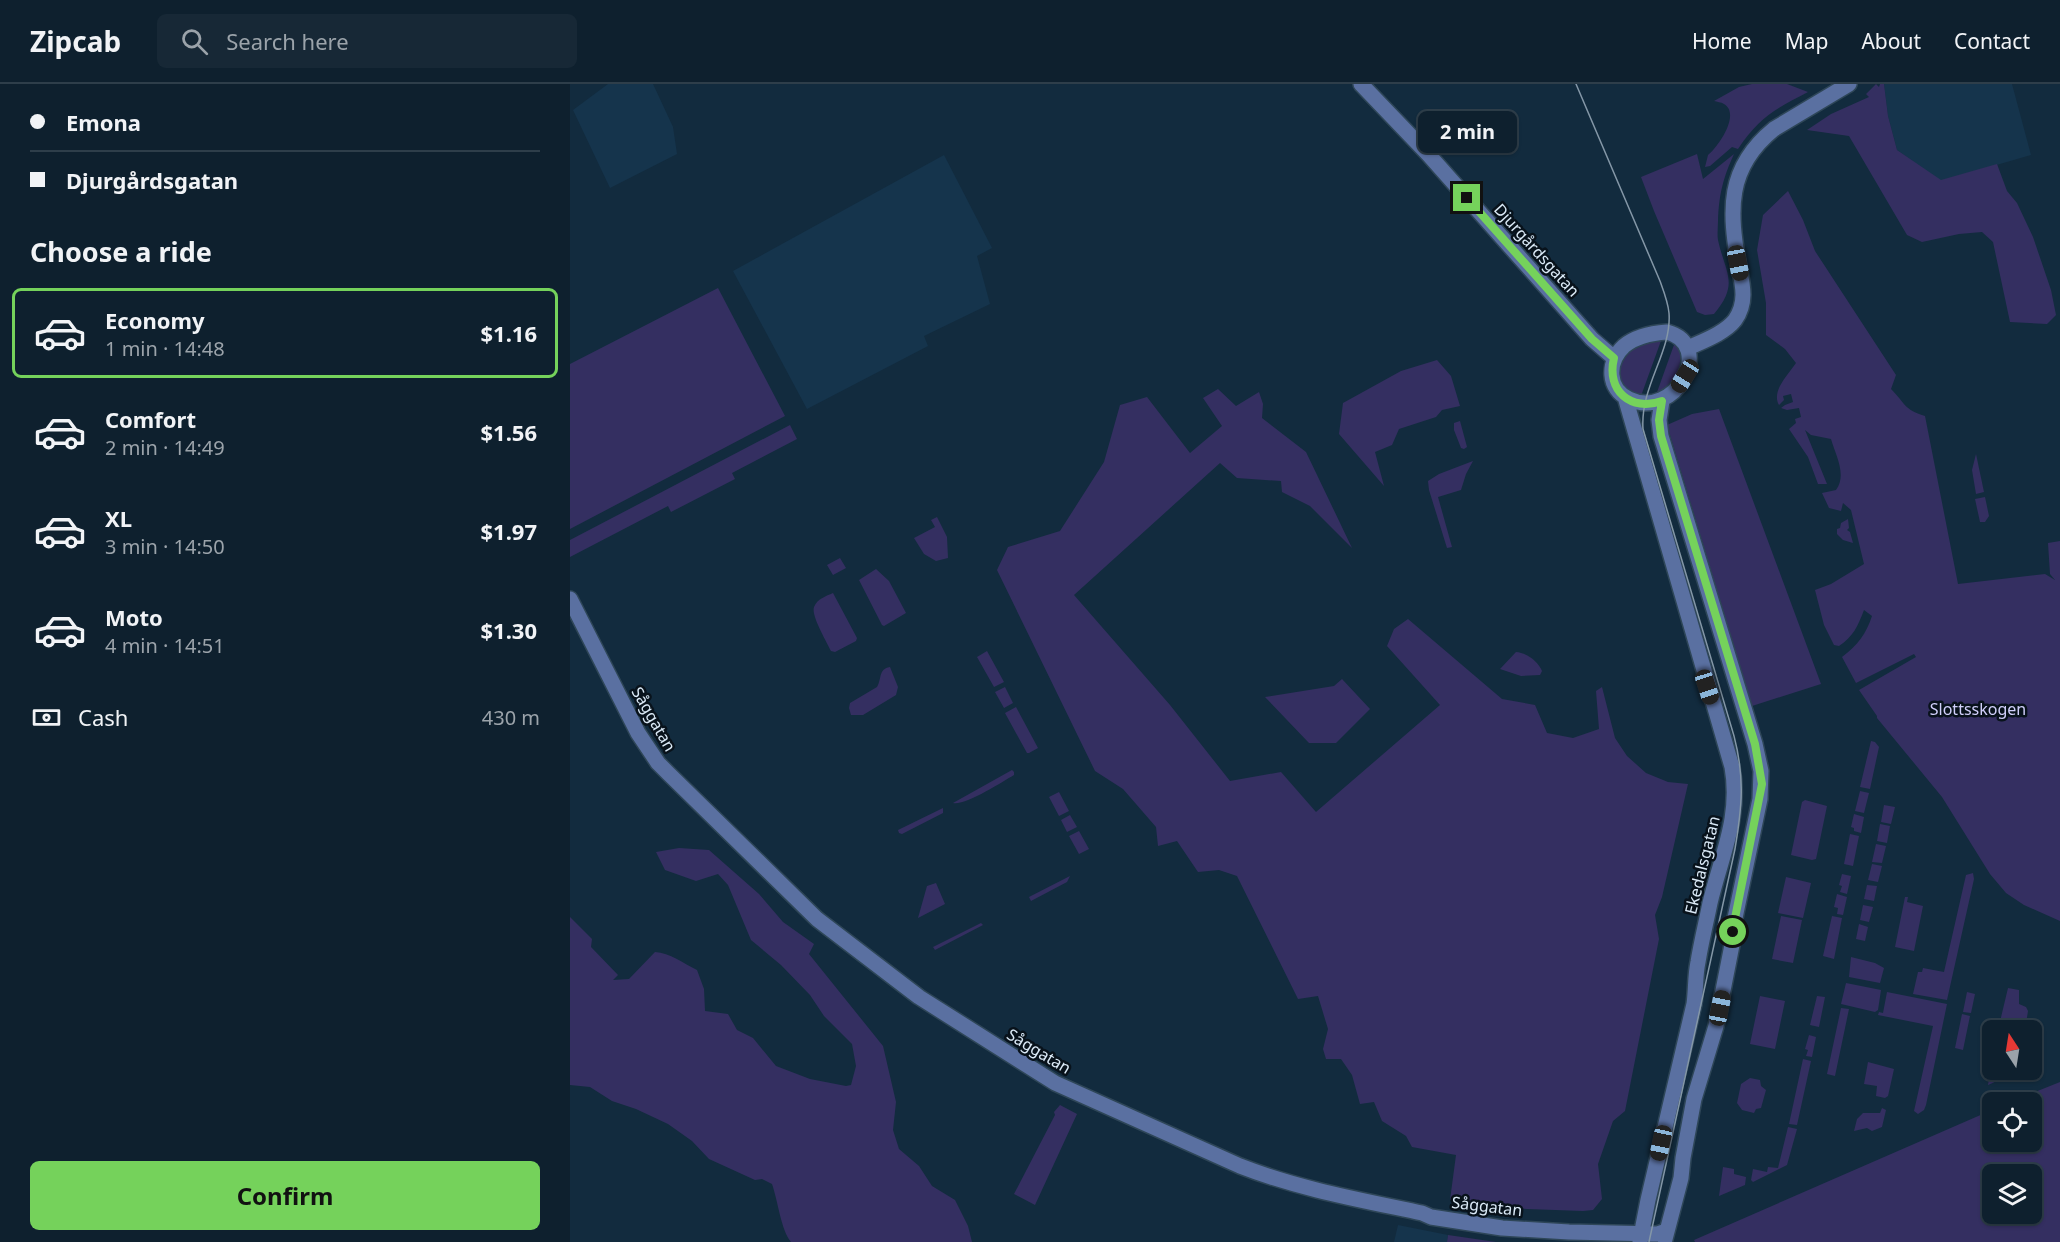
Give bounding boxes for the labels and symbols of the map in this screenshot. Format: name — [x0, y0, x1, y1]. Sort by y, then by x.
callout: 2 min — [1418, 111, 1516, 153]
route end — [1453, 184, 1480, 211]
street label: Djurgårdsgatan — [1489, 199, 1585, 301]
car — [1726, 244, 1750, 282]
car — [1668, 356, 1702, 396]
car — [1693, 667, 1721, 707]
street label: Såggatan — [627, 683, 681, 755]
park label: Slottsskogen — [1930, 698, 2026, 720]
street label: Ekedalsgatan — [1679, 814, 1725, 916]
route start — [1719, 918, 1746, 945]
car — [1708, 989, 1732, 1027]
north arrow — [1982, 1020, 2042, 1080]
street label: Såggatan — [1003, 1023, 1075, 1079]
car — [1648, 1124, 1674, 1162]
street label: Såggatan — [1450, 1191, 1524, 1221]

